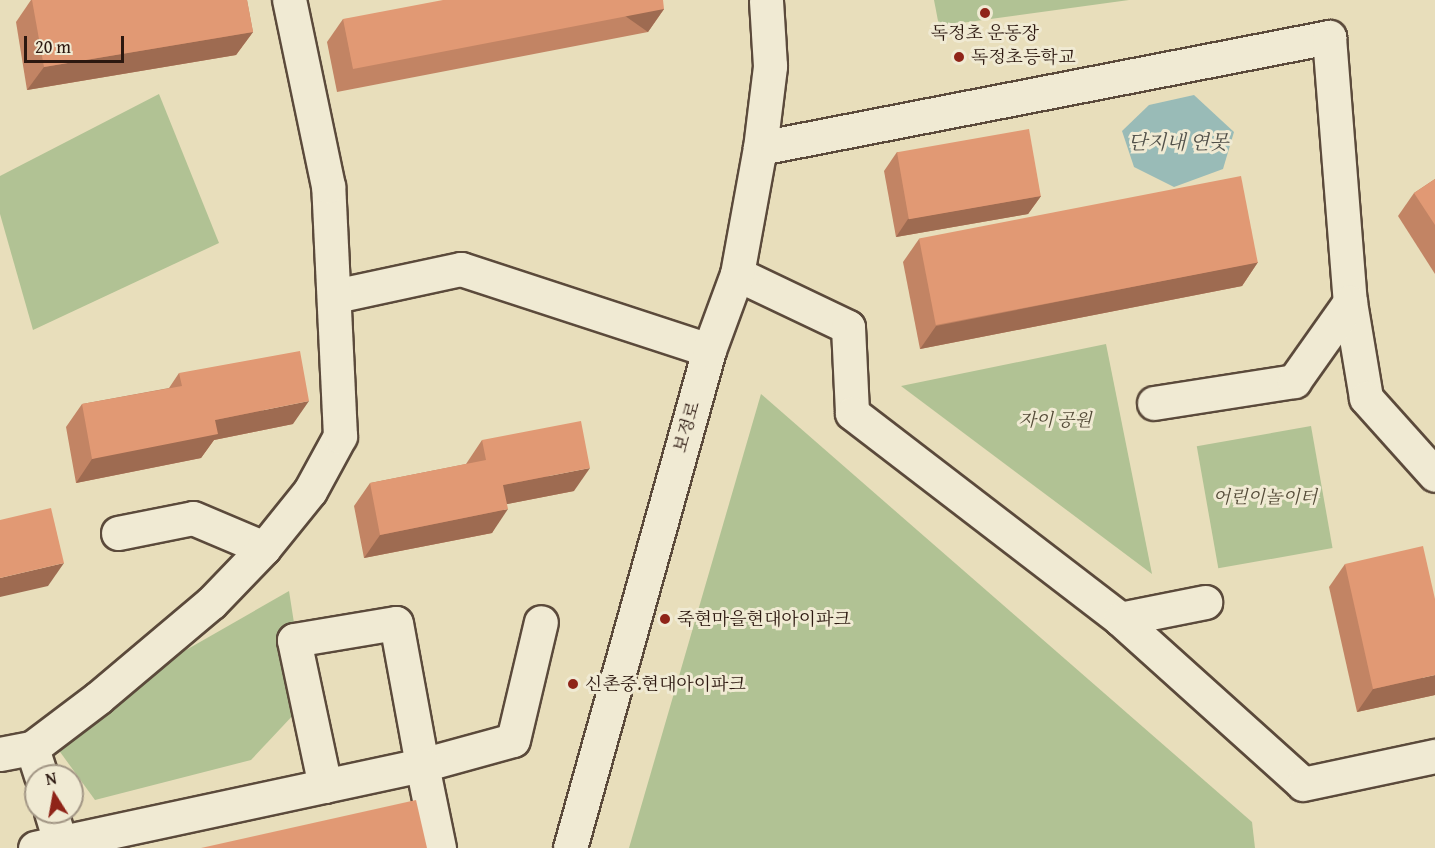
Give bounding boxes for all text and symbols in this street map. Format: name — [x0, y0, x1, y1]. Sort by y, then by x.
marker: 독정초 운동장 — [978, 6, 992, 20]
place label: 독정초 운동장 — [931, 22, 1039, 44]
scale bar — [27, 24, 128, 62]
text: 20 m — [35, 33, 71, 60]
place label: 독정초등학교 — [971, 46, 1075, 68]
marker: 독정초등학교 — [952, 50, 966, 64]
water label: 단지내 연못 — [1128, 129, 1228, 153]
street label: 보정로 — [669, 399, 705, 455]
park label: 자이 공원 — [1018, 409, 1092, 431]
park label: 어린이놀이터 — [1213, 486, 1317, 508]
place label: 죽현마을현대아이파크 — [677, 608, 851, 630]
marker: 죽현마을현대아이파크 — [658, 612, 672, 626]
place label: 신촌중.현대아이파크 — [585, 673, 746, 695]
marker: 신촌중.현대아이파크 — [566, 677, 580, 691]
north arrow — [24, 764, 84, 824]
text: N — [43, 765, 58, 791]

